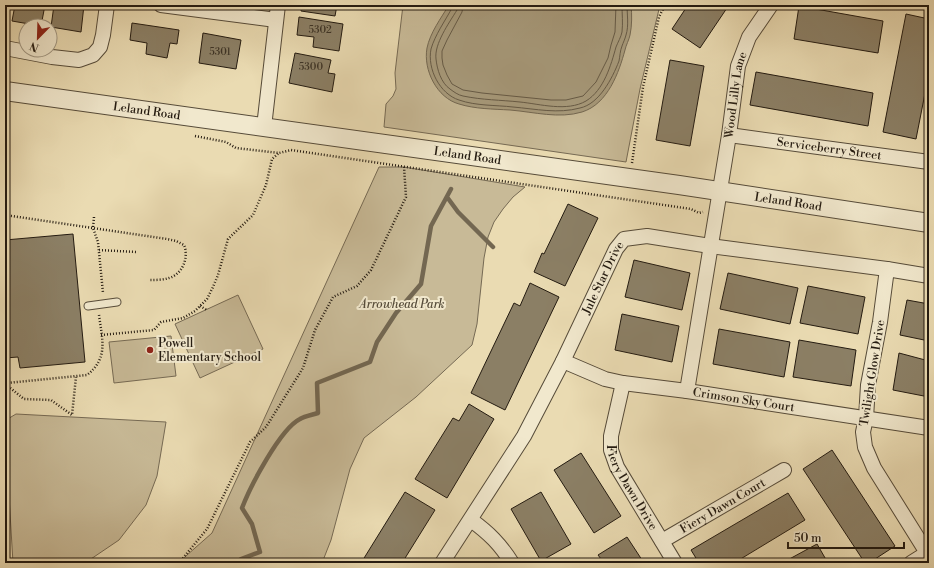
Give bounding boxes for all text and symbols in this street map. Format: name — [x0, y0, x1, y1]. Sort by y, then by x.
north arrow — [18, 18, 58, 58]
house number: 5302 — [308, 24, 332, 36]
text: N — [27, 38, 41, 54]
house number: 5301 — [209, 46, 232, 58]
street label: Wood Lilly Lane — [722, 50, 751, 140]
house number: 5300 — [299, 61, 324, 73]
street label: Leland Road — [112, 99, 181, 123]
street label: Serviceberry Street — [776, 135, 883, 164]
street label: Leland Road — [433, 144, 502, 168]
street label: Leland Road — [753, 190, 823, 215]
street label: Jule Star Drive — [579, 238, 627, 318]
park label: Arrowhead Park — [357, 297, 445, 312]
street label: Twilight Glow Drive — [857, 319, 888, 427]
place label: Powell Elementary School — [158, 336, 262, 365]
marker: Powell Elementary School — [145, 345, 155, 355]
street label: Crimson Sky Court — [692, 385, 796, 415]
street label: Fiery Dawn Drive — [603, 445, 660, 533]
street label: Fiery Dawn Court — [677, 475, 769, 537]
scale bar — [788, 524, 904, 550]
text: 50 m — [794, 531, 822, 546]

